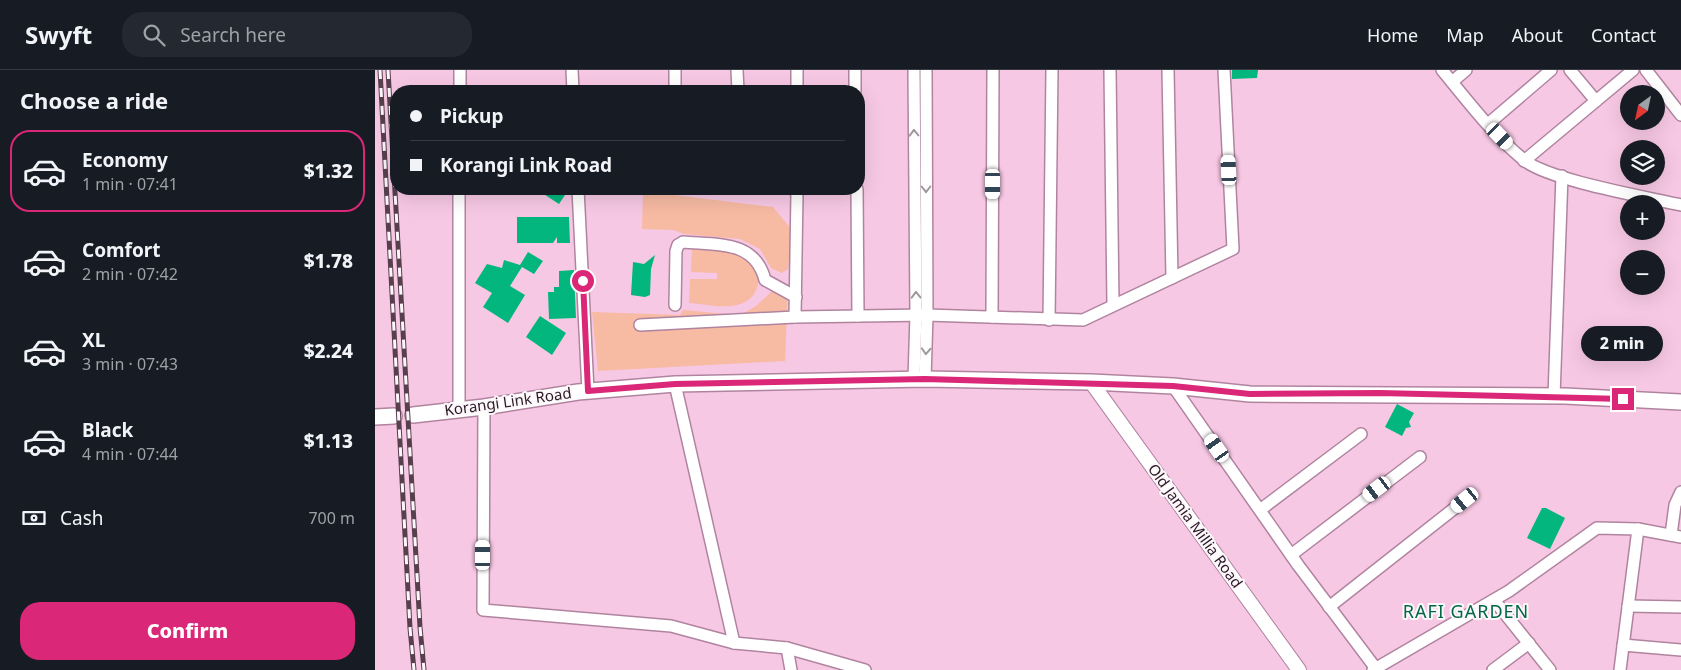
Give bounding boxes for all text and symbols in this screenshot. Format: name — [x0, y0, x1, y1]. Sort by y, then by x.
search box — [122, 12, 472, 57]
text: Swyft — [25, 18, 92, 51]
icon: search — [140, 21, 168, 49]
text: Search here — [180, 22, 286, 48]
text: Home — [1367, 23, 1418, 47]
text: Map — [1446, 23, 1484, 47]
text: About — [1512, 23, 1563, 47]
text: Contact — [1591, 23, 1656, 47]
text: Choose a ride — [20, 85, 168, 115]
north arrow — [1620, 85, 1665, 130]
map controls — [1620, 85, 1665, 295]
text: Pickup — [440, 103, 503, 129]
car — [1484, 120, 1515, 152]
one-way arrow — [909, 129, 919, 136]
button: layers — [1620, 140, 1665, 185]
text: Economy — [82, 147, 168, 173]
icon: car — [22, 149, 67, 194]
text: Korangi Link Road — [440, 152, 612, 178]
car — [1220, 155, 1237, 185]
text: $1.32 — [304, 158, 353, 184]
car — [985, 169, 1000, 199]
text: 1 min · 07:41 — [82, 173, 178, 195]
one-way arrow — [921, 185, 931, 193]
button: + — [1620, 195, 1665, 240]
text: Comfort — [82, 237, 161, 263]
icon: car — [22, 239, 67, 284]
text: $1.78 — [304, 248, 353, 274]
button: − — [1620, 250, 1665, 295]
text: 2 min · 07:42 — [82, 263, 178, 285]
route start — [572, 270, 594, 292]
one-way arrow — [911, 291, 921, 299]
callout: 2 min — [1582, 326, 1664, 362]
text: XL — [82, 327, 105, 353]
icon: car — [22, 329, 67, 374]
text: 2 min — [1600, 332, 1644, 354]
text: $2.24 — [304, 338, 353, 364]
one-way arrow — [921, 348, 931, 355]
text: 3 min · 07:43 — [82, 353, 178, 375]
street label: Korangi Link Road — [443, 382, 573, 420]
route end — [1612, 388, 1634, 410]
text: Black — [82, 417, 133, 443]
icon: car — [22, 419, 67, 464]
text: $1.13 — [304, 428, 353, 454]
car — [1202, 431, 1231, 465]
text: 4 min · 07:44 — [82, 443, 178, 465]
street label: Old Jamia Millia Road — [1144, 459, 1248, 592]
car — [1360, 474, 1393, 504]
car — [1448, 485, 1481, 515]
icon: cash — [20, 504, 48, 532]
text: Cash — [60, 505, 104, 531]
text: 700 m — [308, 507, 355, 529]
car — [475, 540, 490, 570]
district label: RAFI GARDEN — [1403, 599, 1529, 623]
button: Confirm — [20, 602, 355, 660]

